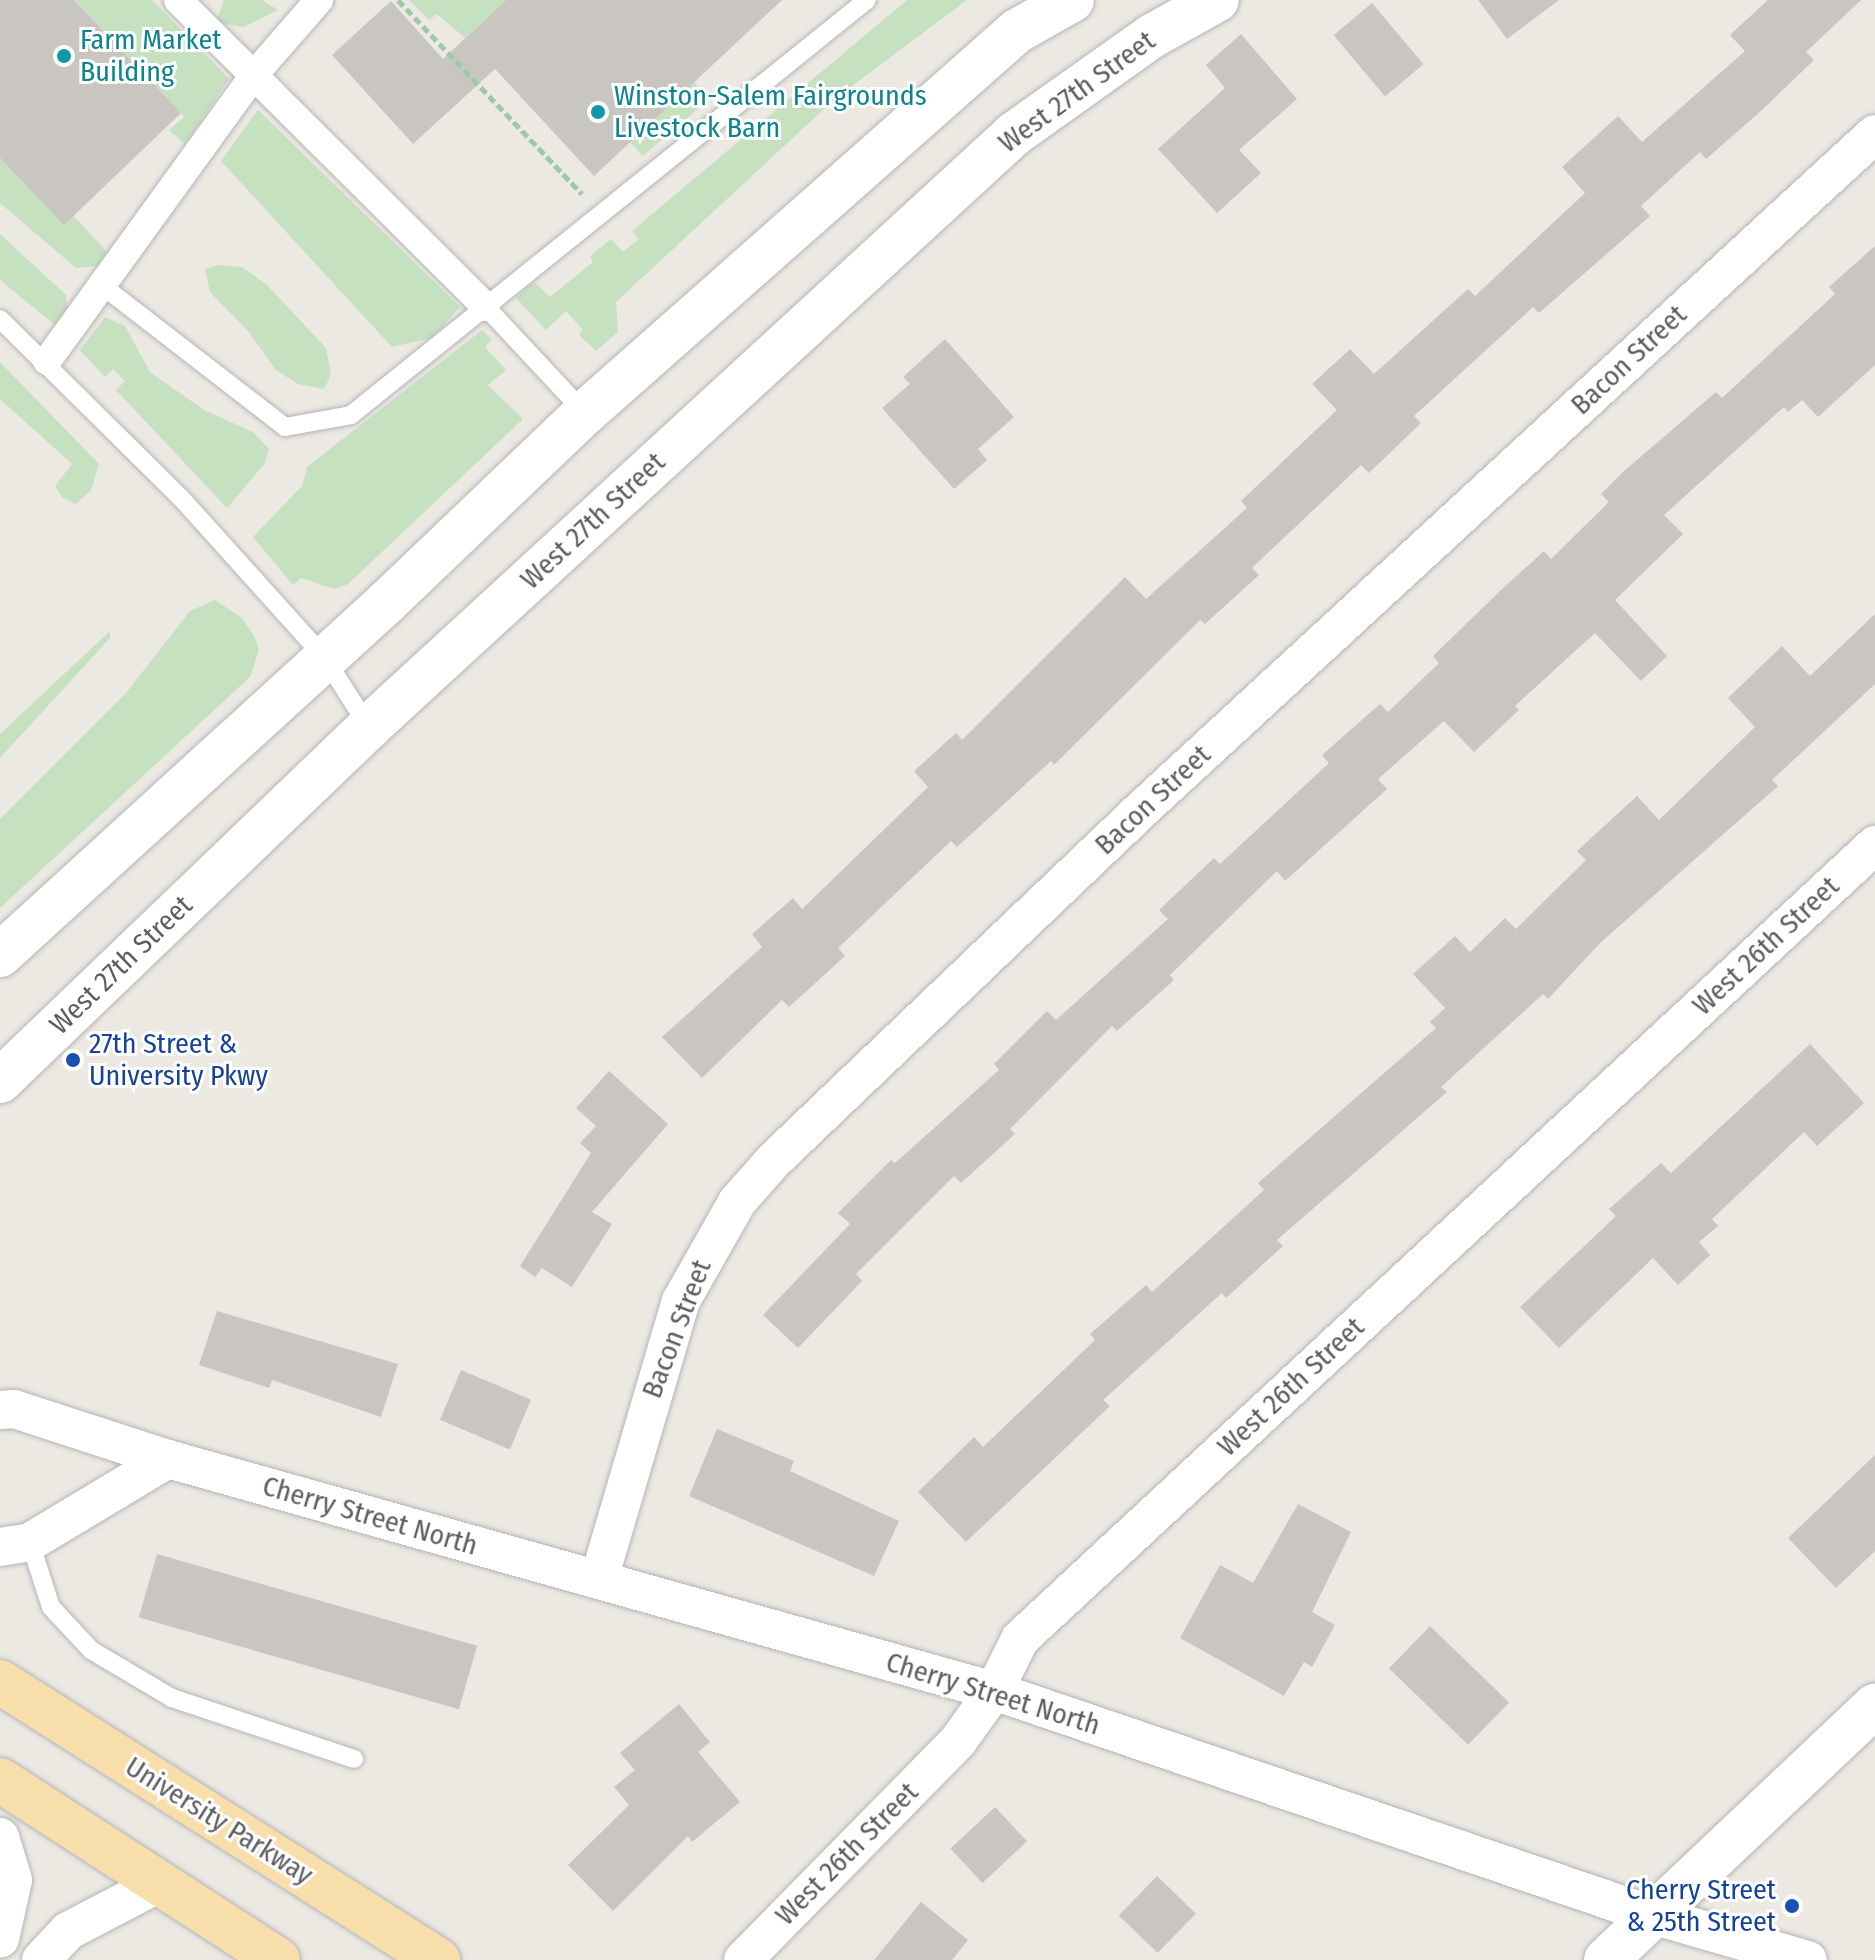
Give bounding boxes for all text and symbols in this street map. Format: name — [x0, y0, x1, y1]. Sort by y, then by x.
place label: Farm Market Building — [80, 23, 221, 89]
street label: West 27th Street — [992, 24, 1162, 160]
marker: Farm Market Building — [55, 47, 73, 65]
place label: Winston-Salem Fairgrounds Livestock Barn — [614, 79, 927, 145]
marker: Winston-Salem Fairgrounds Livestock Barn — [589, 103, 607, 121]
street label: Bacon Street — [1564, 298, 1694, 422]
street label: West 27th Street — [514, 446, 672, 596]
street label: Bacon Street — [1088, 738, 1218, 862]
street label: West 26th Street — [1686, 870, 1846, 1022]
street label: West 27th Street — [43, 889, 199, 1041]
place label: 27th Street & University Pkwy — [89, 1027, 268, 1093]
marker: 27th Street & University Pkwy — [64, 1051, 82, 1069]
street label: Bacon Street — [635, 1255, 719, 1403]
street label: West 26th Street — [1211, 1311, 1371, 1463]
street label: Cherry Street North — [259, 1469, 481, 1563]
street label: Cherry Street North — [882, 1645, 1104, 1743]
street label: University Parkway — [119, 1750, 319, 1892]
street label: West 26th Street — [769, 1776, 925, 1932]
place label: Cherry Street & 25th Street — [1626, 1873, 1776, 1939]
marker: Cherry Street & 25th Street — [1783, 1897, 1801, 1915]

